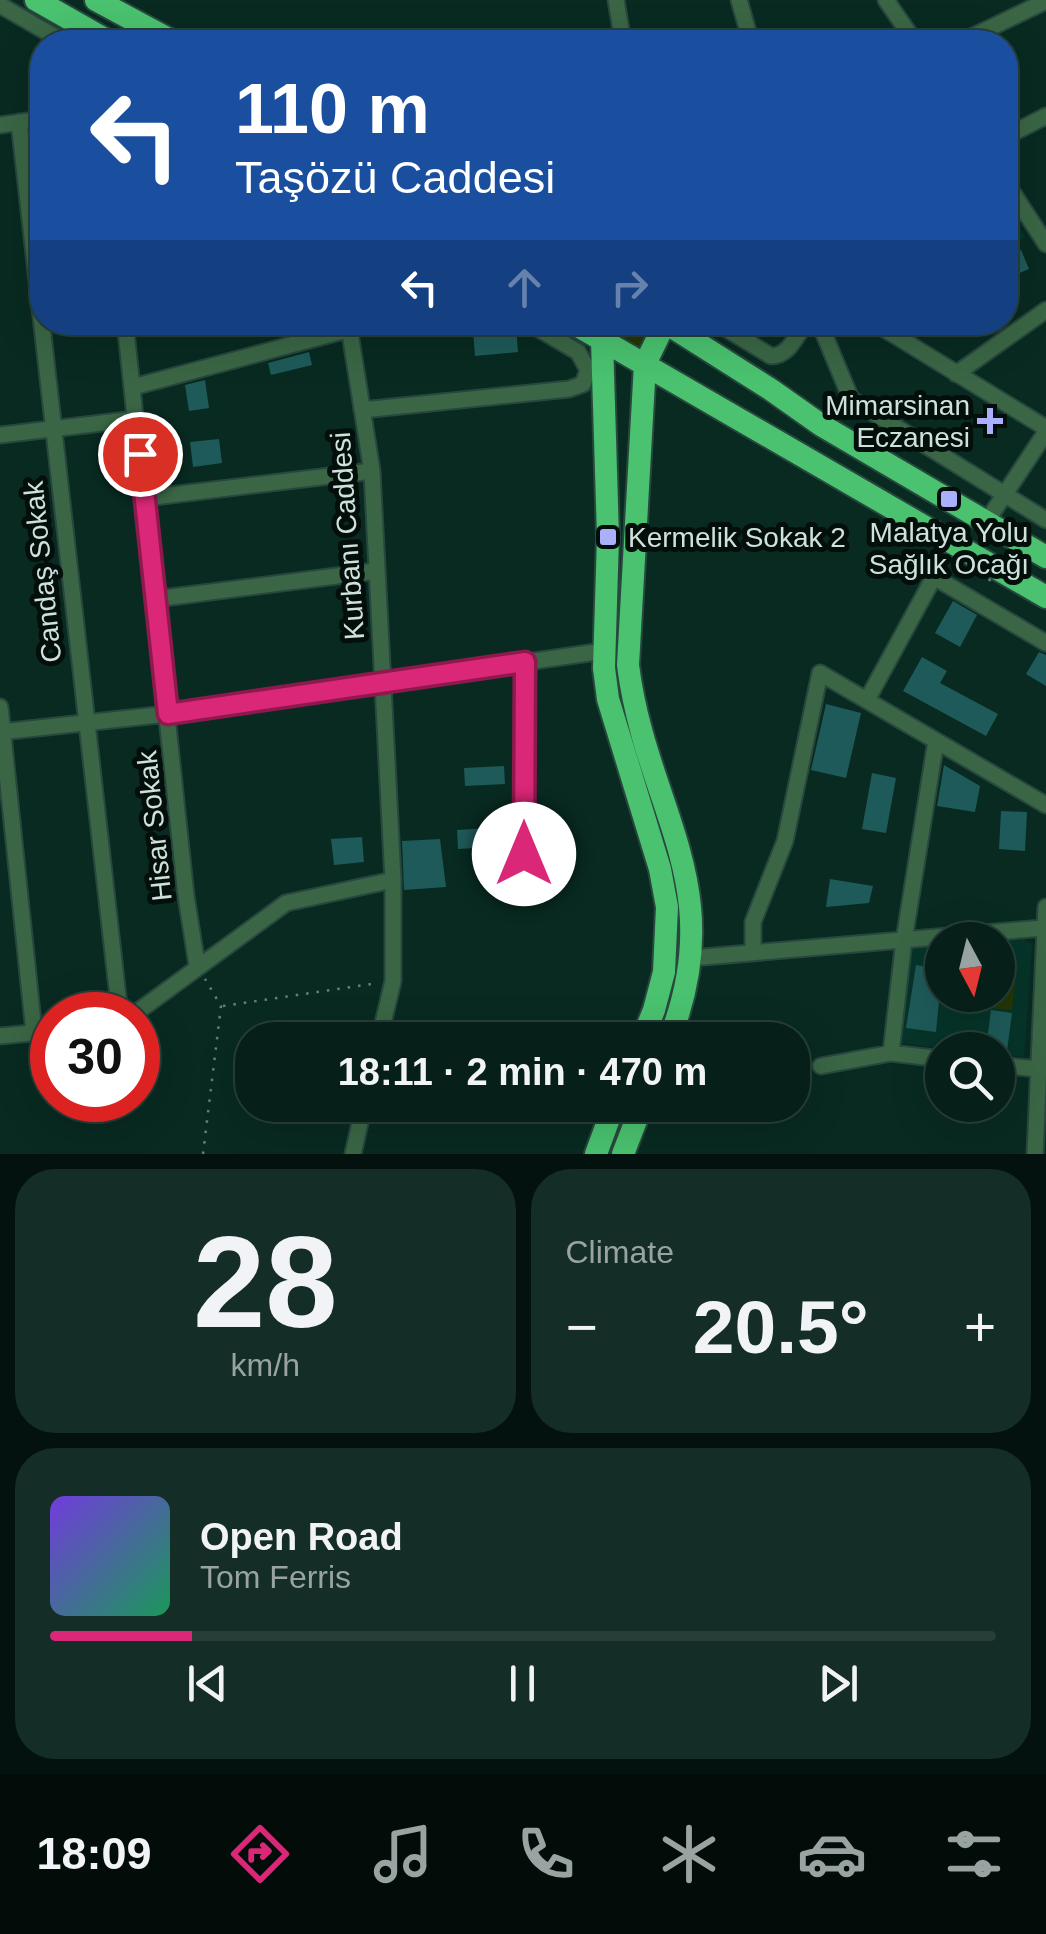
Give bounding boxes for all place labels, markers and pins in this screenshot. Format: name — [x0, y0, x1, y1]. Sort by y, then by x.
place label: Mimarsinan Eczanesi — [825, 390, 970, 453]
marker: Mimarsinan Eczanesi — [979, 410, 1001, 432]
pin — [98, 412, 183, 497]
marker: Malatya Yolu Sağlık Ocağı — [938, 488, 960, 510]
place label: Malatya Yolu Sağlık Ocağı — [869, 517, 1029, 580]
place label: Kermelik Sokak 2 — [628, 522, 846, 553]
marker: Kermelik Sokak 2 — [597, 526, 619, 548]

